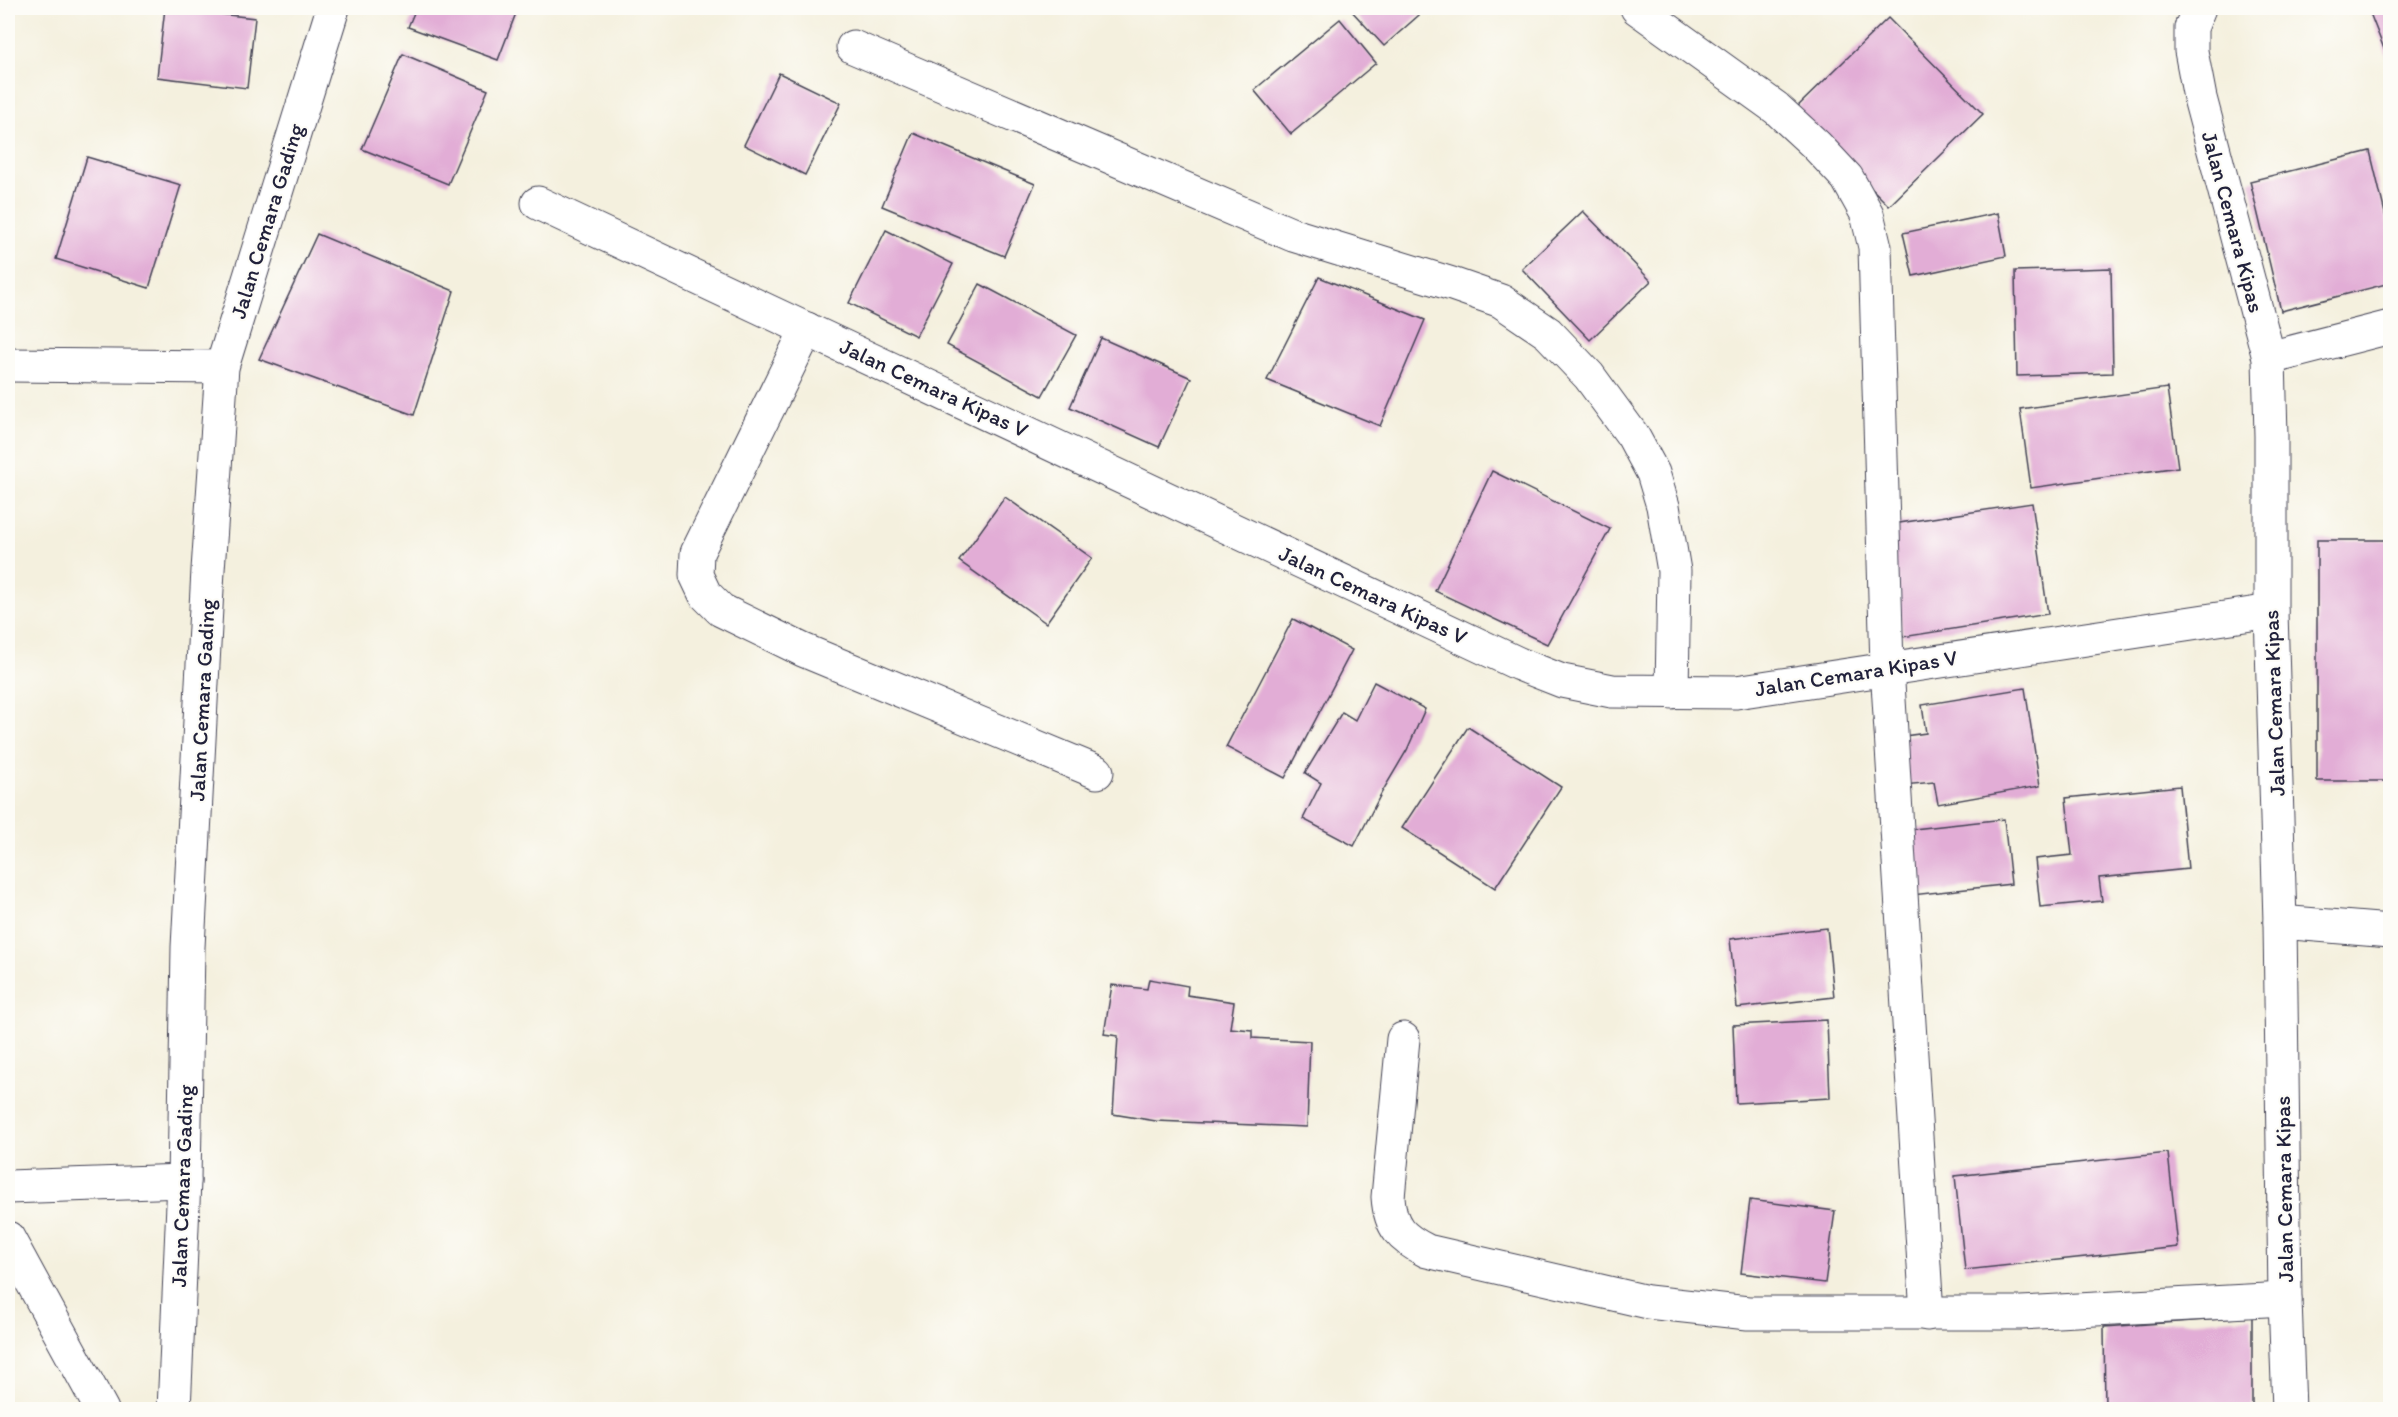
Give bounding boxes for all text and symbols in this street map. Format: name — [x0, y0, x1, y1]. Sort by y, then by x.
street label: Jalan Cemara Gading — [224, 120, 310, 322]
street label: Jalan Cemara Kipas — [2196, 128, 2270, 316]
street label: Jalan Cemara Kipas V — [836, 333, 1032, 443]
street label: Jalan Cemara Kipas V — [1275, 540, 1471, 650]
street label: Jalan Cemara Gading — [183, 597, 221, 802]
street label: Jalan Cemara Kipas — [2257, 609, 2291, 797]
street label: Jalan Cemara Kipas V — [1753, 644, 1959, 702]
street label: Jalan Cemara Gading — [165, 1084, 199, 1288]
street label: Jalan Cemara Kipas — [2269, 1095, 2299, 1283]

